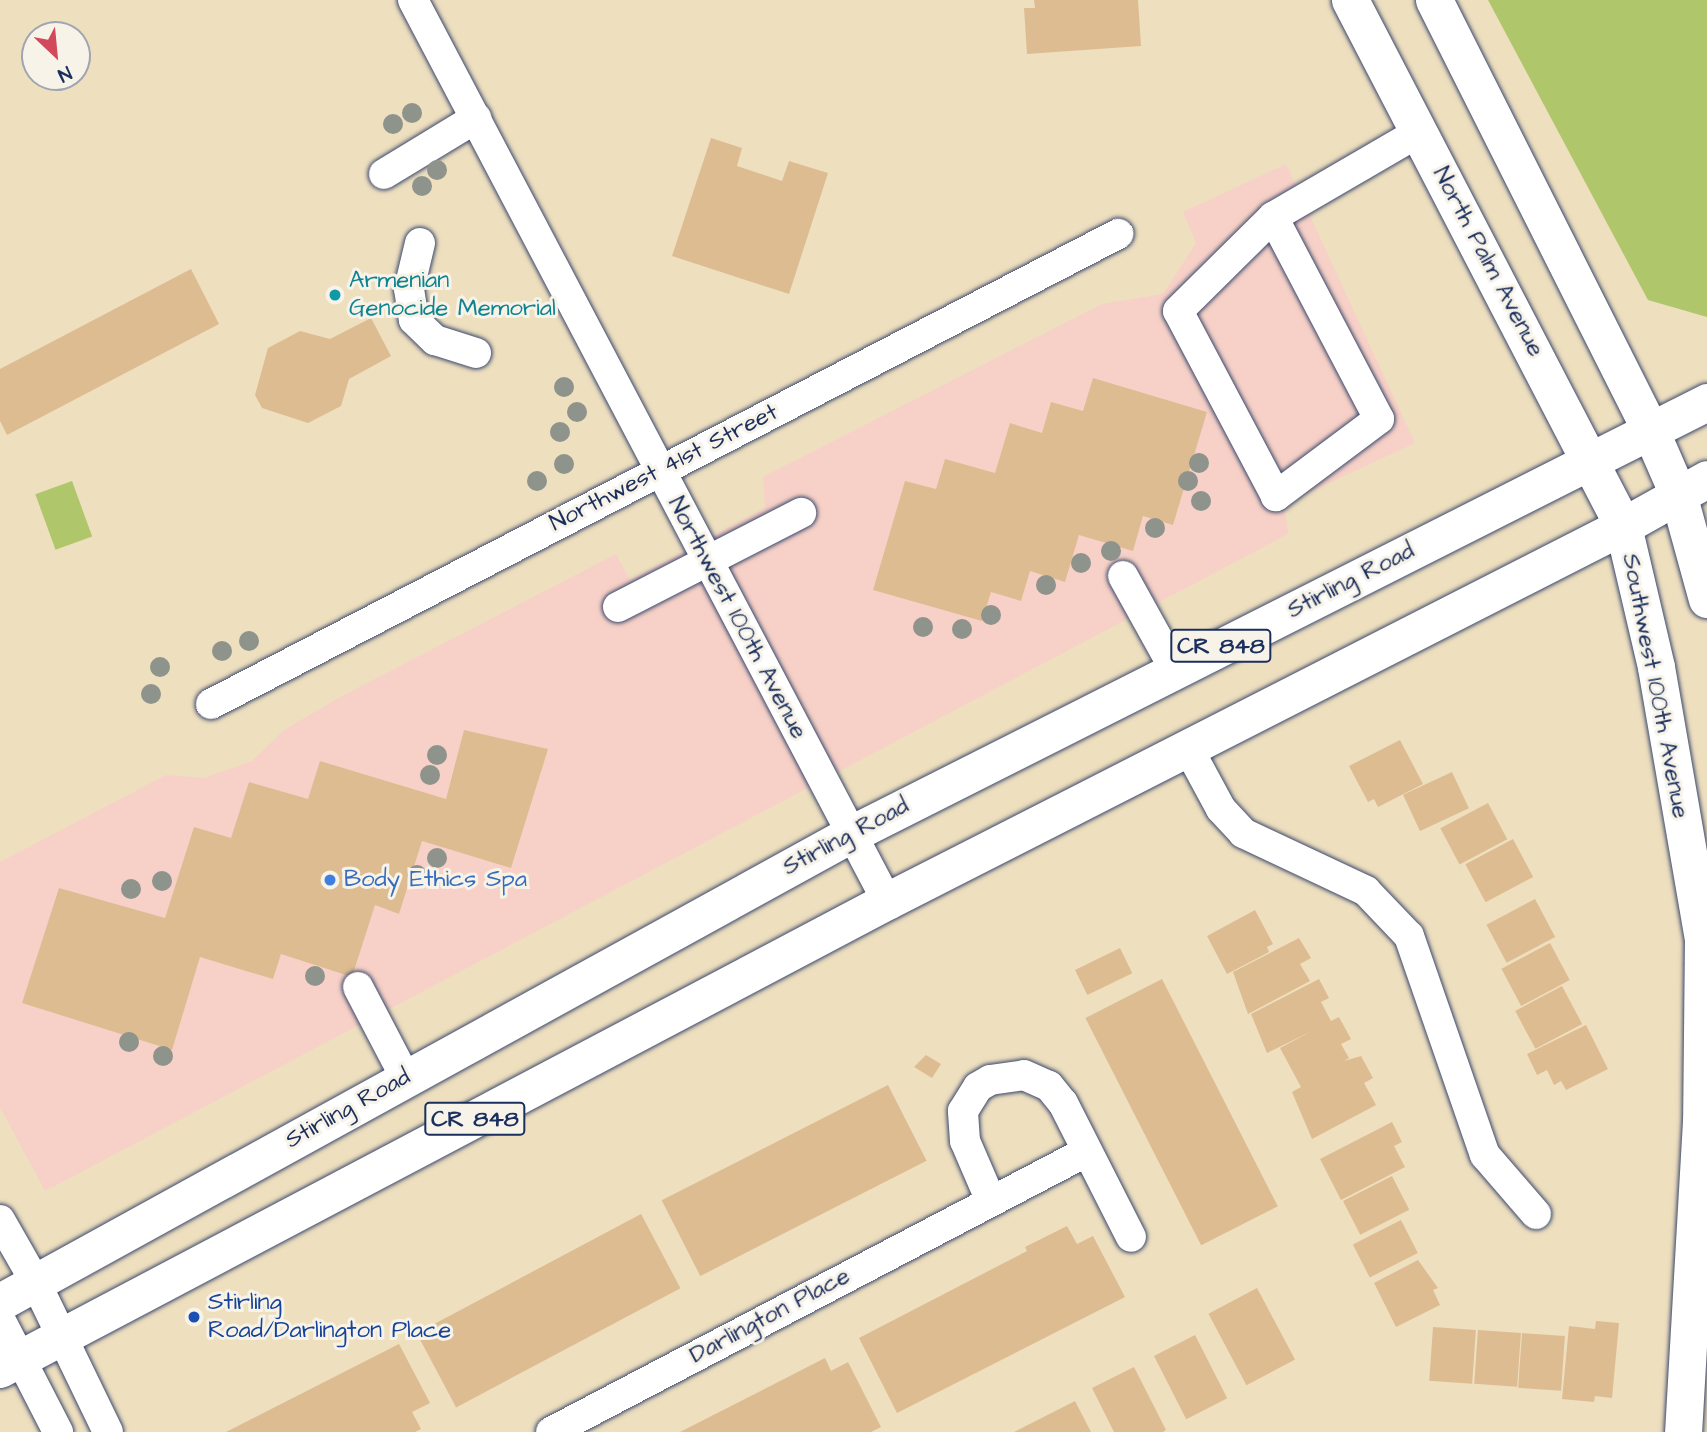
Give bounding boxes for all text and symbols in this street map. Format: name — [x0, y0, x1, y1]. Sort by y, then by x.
north arrow — [21, 21, 91, 91]
text: N — [53, 59, 76, 88]
street label: North Palm Avenue — [1426, 162, 1550, 362]
place label: Armenian Genocide Memorial — [349, 267, 556, 323]
marker: Armenian Genocide Memorial — [327, 287, 343, 303]
street label: Northwest 41st Street — [545, 398, 783, 538]
street label: Northwest 100th Avenue — [661, 492, 813, 744]
street label: Stirling Road — [1283, 537, 1419, 625]
street label: Southwest 100th Avenue — [1615, 551, 1695, 821]
road number: CR 848 — [1170, 626, 1272, 666]
street label: Stirling Road — [778, 792, 914, 882]
place label: Body Ethics Spa — [344, 866, 527, 894]
marker: Body Ethics Spa — [322, 872, 338, 888]
street label: Stirling Road — [280, 1063, 416, 1155]
road number: CR 848 — [424, 1100, 526, 1138]
street label: Darlington Place — [685, 1262, 855, 1370]
place label: Stirling Road/Darlington Place — [208, 1289, 451, 1345]
marker: Stirling Road/Darlington Place — [186, 1309, 202, 1325]

